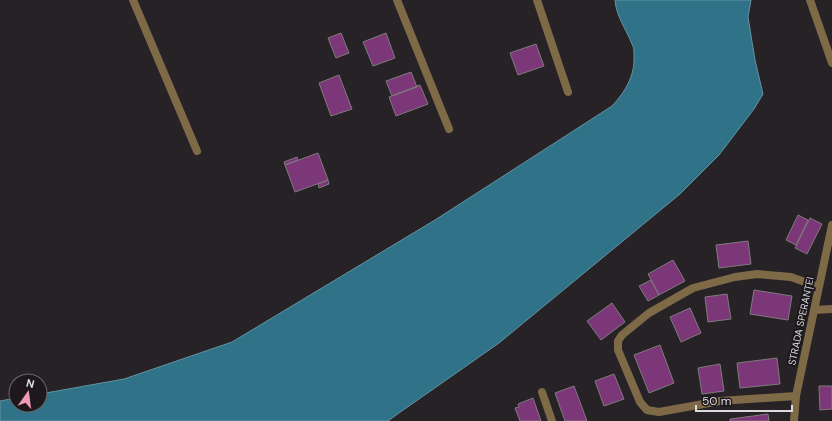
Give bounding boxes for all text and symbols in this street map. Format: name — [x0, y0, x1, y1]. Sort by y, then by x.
street label: STRADA SPERANȚEI — [785, 276, 817, 366]
north arrow — [8, 373, 48, 413]
text: N — [25, 376, 36, 391]
scale bar — [696, 387, 792, 413]
text: 50 m — [702, 393, 731, 409]

